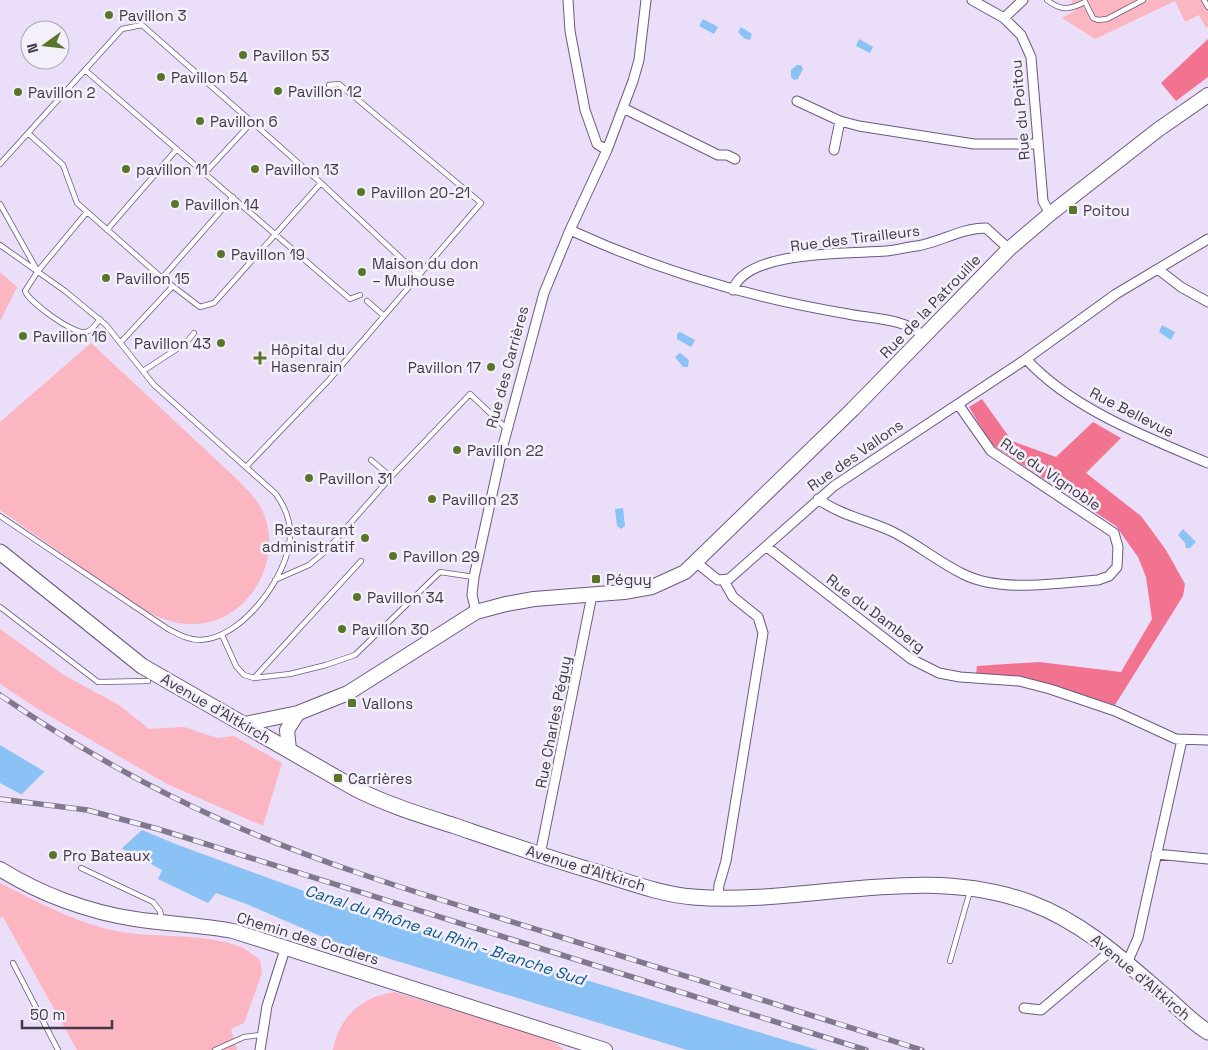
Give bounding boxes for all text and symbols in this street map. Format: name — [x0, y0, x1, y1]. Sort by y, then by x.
place label: Pavillon 3 — [119, 6, 187, 25]
marker: Pavillon 3 — [103, 9, 115, 21]
north arrow — [20, 20, 70, 70]
text: N — [23, 41, 42, 55]
place label: Pavillon 53 — [253, 46, 330, 65]
marker: Pavillon 53 — [237, 49, 249, 61]
street label: Rue du Poitou — [1006, 59, 1034, 161]
place label: Pavillon 54 — [171, 68, 248, 87]
marker: Pavillon 54 — [155, 71, 167, 83]
place label: Pavillon 12 — [288, 82, 362, 101]
place label: Pavillon 2 — [28, 83, 96, 102]
marker: Pavillon 12 — [272, 85, 284, 97]
marker: Pavillon 2 — [12, 86, 24, 98]
place label: Pavillon 6 — [210, 112, 278, 131]
marker: Pavillon 6 — [194, 115, 206, 127]
place label: pavillon 11 — [136, 160, 208, 179]
place label: Pavillon 13 — [265, 160, 339, 179]
marker: pavillon 11 — [120, 163, 132, 175]
marker: Pavillon 13 — [249, 163, 261, 175]
place label: Pavillon 20-21 — [371, 183, 470, 202]
marker: Pavillon 20-21 — [355, 186, 367, 198]
place label: Pavillon 14 — [185, 195, 259, 214]
marker: Pavillon 14 — [169, 198, 181, 210]
place label: Poitou — [1083, 201, 1130, 220]
marker: Poitou — [1067, 204, 1079, 216]
street label: Rue des Tirailleurs — [789, 221, 921, 255]
place label: Pavillon 19 — [231, 245, 305, 264]
marker: Pavillon 19 — [215, 248, 227, 260]
street label: Rue de la Patrouille — [875, 250, 985, 362]
place label: Maison du don – Mulhouse — [372, 254, 478, 290]
marker: Maison du don – Mulhouse — [356, 266, 368, 278]
place label: Pavillon 15 — [116, 269, 190, 288]
marker: Pavillon 15 — [100, 272, 112, 284]
street label: Rue des Carrières — [482, 304, 533, 430]
place label: Pavillon 16 — [33, 327, 107, 346]
marker: Pavillon 16 — [17, 330, 29, 342]
place label: Pavillon 43 — [134, 334, 211, 353]
marker: Pavillon 43 — [215, 337, 227, 349]
place label: Hôpital du Hasenrain — [271, 340, 345, 376]
marker: Hôpital du Hasenrain — [253, 351, 267, 365]
place label: Pavillon 17 — [408, 358, 481, 377]
marker: Pavillon 17 — [485, 361, 497, 373]
street label: Rue Bellevue — [1087, 383, 1178, 441]
street label: Rue des Vallons — [803, 415, 907, 495]
street label: Rue du Vignoble — [997, 433, 1105, 515]
place label: Pavillon 22 — [467, 441, 544, 460]
marker: Pavillon 22 — [451, 444, 463, 456]
place label: Pavillon 31 — [319, 469, 393, 488]
marker: Pavillon 31 — [303, 472, 315, 484]
place label: Pavillon 23 — [442, 490, 519, 509]
marker: Pavillon 23 — [426, 493, 438, 505]
place label: Restaurant administratif — [262, 520, 355, 556]
marker: Restaurant administratif — [359, 532, 371, 544]
place label: Pavillon 29 — [403, 547, 480, 566]
marker: Pavillon 29 — [387, 550, 399, 562]
place label: Péguy — [606, 570, 652, 589]
street label: Rue du Damberg — [823, 570, 929, 656]
marker: Péguy — [590, 573, 602, 585]
place label: Pavillon 34 — [367, 588, 444, 607]
marker: Pavillon 34 — [351, 591, 363, 603]
place label: Pavillon 30 — [352, 620, 429, 639]
marker: Pavillon 30 — [336, 623, 348, 635]
street label: Rue Charles Péguy — [531, 654, 575, 790]
street label: Avenue d'Altkirch — [157, 669, 275, 747]
place label: Vallons — [362, 694, 413, 713]
marker: Vallons — [346, 697, 358, 709]
place label: Carrières — [348, 769, 412, 788]
marker: Carrières — [332, 772, 344, 784]
street label: Avenue d'Altkirch — [524, 841, 648, 895]
place label: Pro Bateaux — [63, 846, 151, 865]
marker: Pro Bateaux — [47, 849, 59, 861]
water label: Canal du Rhône au Rhin - Branche Sud — [302, 880, 589, 991]
street label: Chemin des Cordiers — [235, 907, 381, 969]
street label: Avenue d'Altkirch — [1087, 930, 1195, 1024]
scale bar — [22, 998, 112, 1030]
text: 50 m — [30, 1005, 65, 1024]

